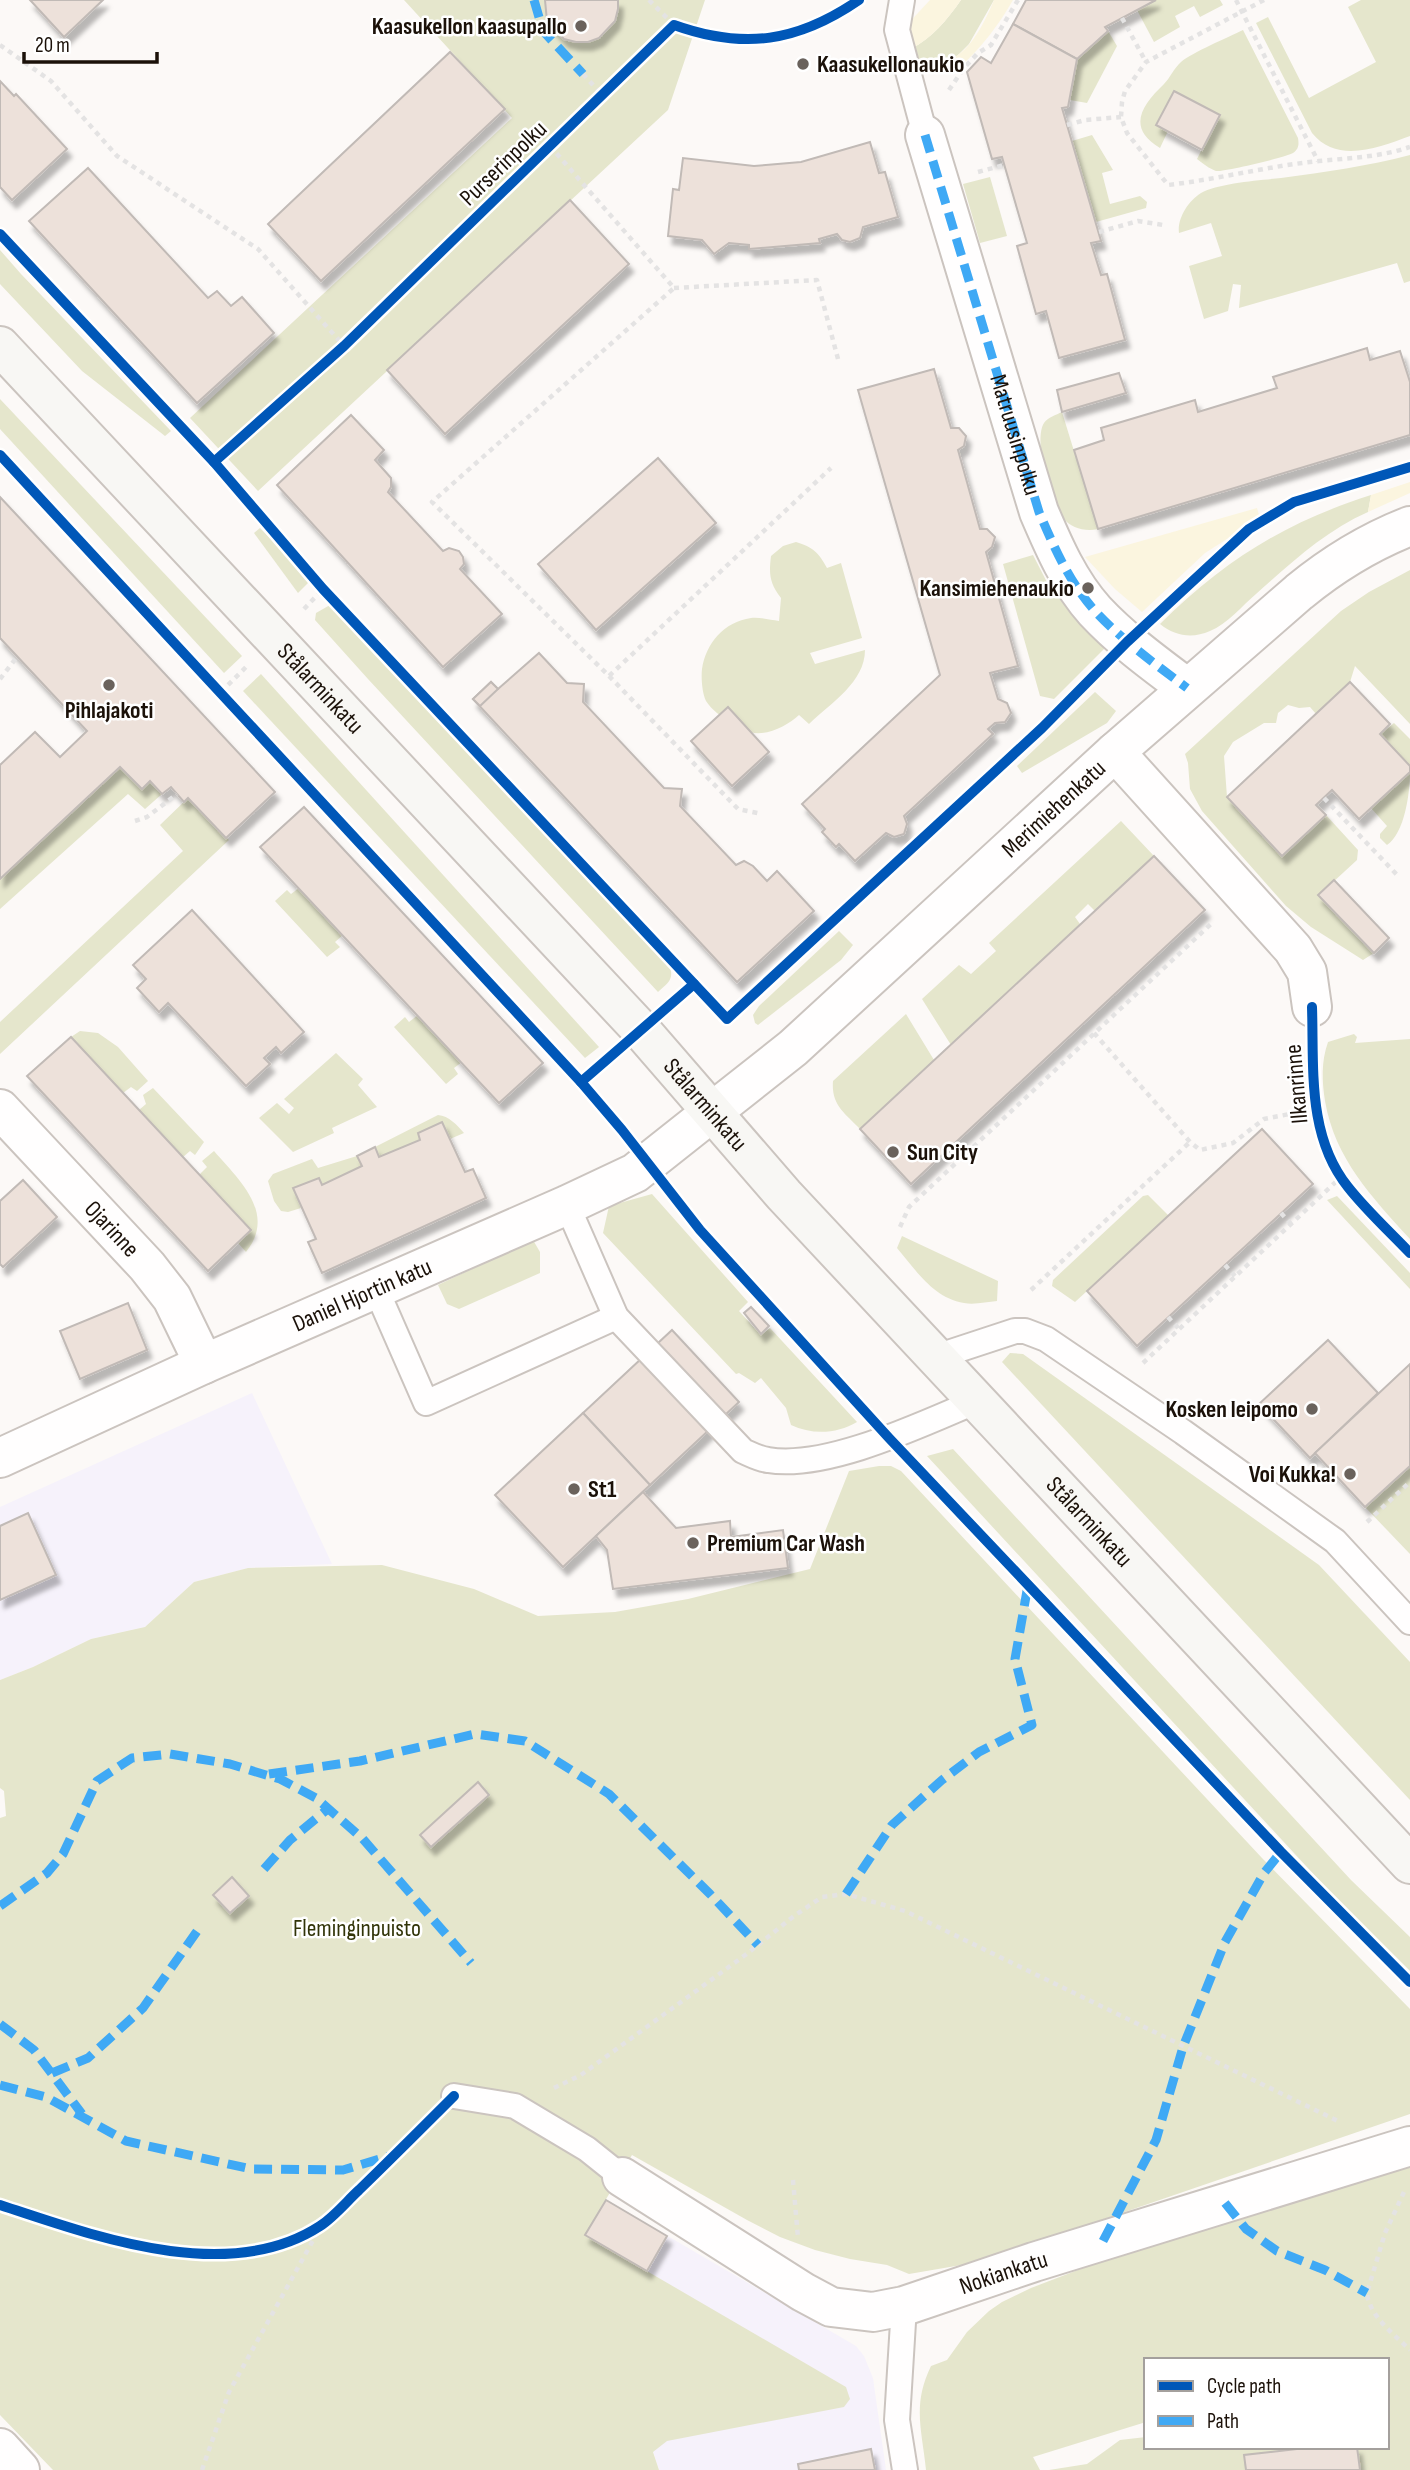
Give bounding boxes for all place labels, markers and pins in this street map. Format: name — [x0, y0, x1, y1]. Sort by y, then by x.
place label: Kaasukellon kaasupallo — [372, 12, 567, 41]
marker: Kaasukellon kaasupallo — [573, 18, 589, 34]
place label: Kaasukellonaukio — [817, 50, 964, 79]
marker: Kaasukellonaukio — [795, 56, 811, 72]
place label: Kansimiehenaukio — [919, 574, 1074, 603]
marker: Kansimiehenaukio — [1080, 580, 1096, 596]
marker: Pihlajakoti — [101, 677, 117, 693]
place label: Pihlajakoti — [65, 696, 153, 725]
place label: Sun City — [907, 1138, 978, 1167]
marker: Sun City — [885, 1144, 901, 1160]
place label: Kosken leipomo — [1165, 1395, 1298, 1424]
marker: Kosken leipomo — [1304, 1401, 1320, 1417]
place label: Voi Kukka! — [1249, 1460, 1336, 1489]
marker: Voi Kukka! — [1342, 1466, 1358, 1482]
place label: St1 — [588, 1475, 617, 1504]
marker: St1 — [566, 1481, 582, 1497]
place label: Premium Car Wash — [707, 1529, 865, 1558]
marker: Premium Car Wash — [685, 1535, 701, 1551]

